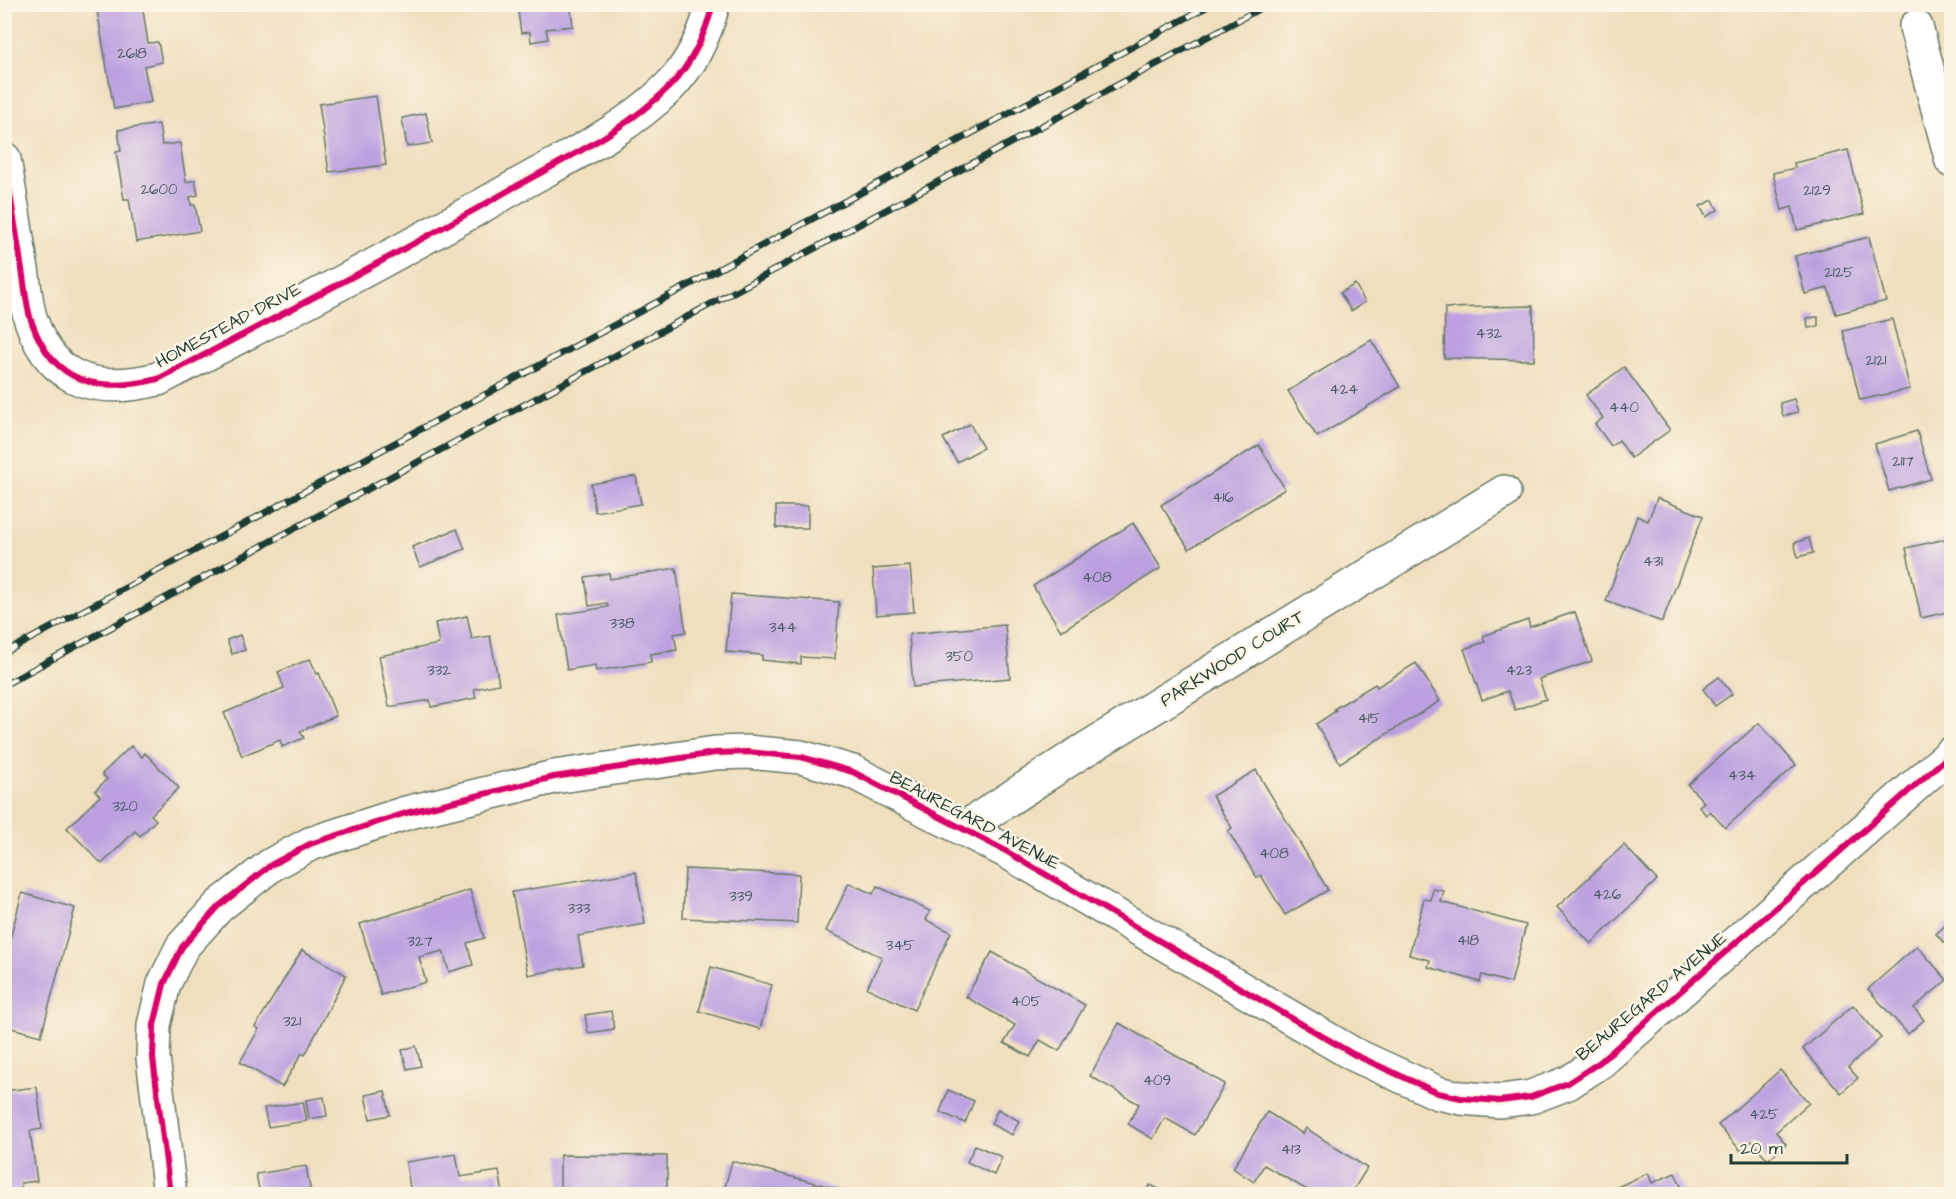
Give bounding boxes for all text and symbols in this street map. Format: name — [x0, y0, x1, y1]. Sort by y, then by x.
house number: 2618 — [117, 43, 147, 64]
house number: 2600 — [141, 179, 178, 200]
house number: 2129 — [1803, 180, 1831, 201]
house number: 2125 — [1824, 262, 1854, 283]
street label: HOMESTEAD DRIVE — [151, 276, 306, 374]
house number: 432 — [1476, 323, 1503, 344]
house number: 2121 — [1865, 350, 1887, 371]
house number: 424 — [1329, 379, 1359, 400]
house number: 440 — [1609, 397, 1639, 418]
house number: 2117 — [1892, 451, 1914, 472]
house number: 416 — [1212, 487, 1234, 508]
house number: 431 — [1643, 551, 1663, 572]
house number: 408 — [1082, 567, 1112, 588]
street label: PARKWOOD COURT — [1155, 604, 1310, 713]
house number: 338 — [610, 613, 635, 634]
house number: 344 — [769, 617, 797, 638]
house number: 350 — [945, 646, 973, 667]
house number: 332 — [427, 660, 451, 681]
house number: 423 — [1506, 660, 1533, 681]
house number: 415 — [1358, 708, 1381, 729]
street label: BEAUREGARD AVENUE — [885, 765, 1065, 876]
house number: 434 — [1728, 765, 1756, 786]
house number: 320 — [112, 796, 138, 817]
house number: 408 — [1259, 843, 1289, 864]
house number: 426 — [1593, 884, 1622, 905]
house number: 339 — [729, 886, 753, 907]
house number: 333 — [568, 898, 591, 919]
street label: BEAUREGARD AVENUE — [1571, 926, 1732, 1067]
house number: 418 — [1457, 930, 1479, 951]
house number: 327 — [407, 931, 433, 952]
house number: 345 — [886, 935, 915, 956]
house number: 405 — [1011, 991, 1042, 1012]
house number: 321 — [283, 1011, 301, 1032]
house number: 409 — [1143, 1070, 1171, 1091]
house number: 425 — [1749, 1104, 1779, 1125]
scale bar — [1731, 1127, 1846, 1165]
text: 20 m — [1740, 1136, 1783, 1161]
house number: 413 — [1281, 1139, 1301, 1160]

